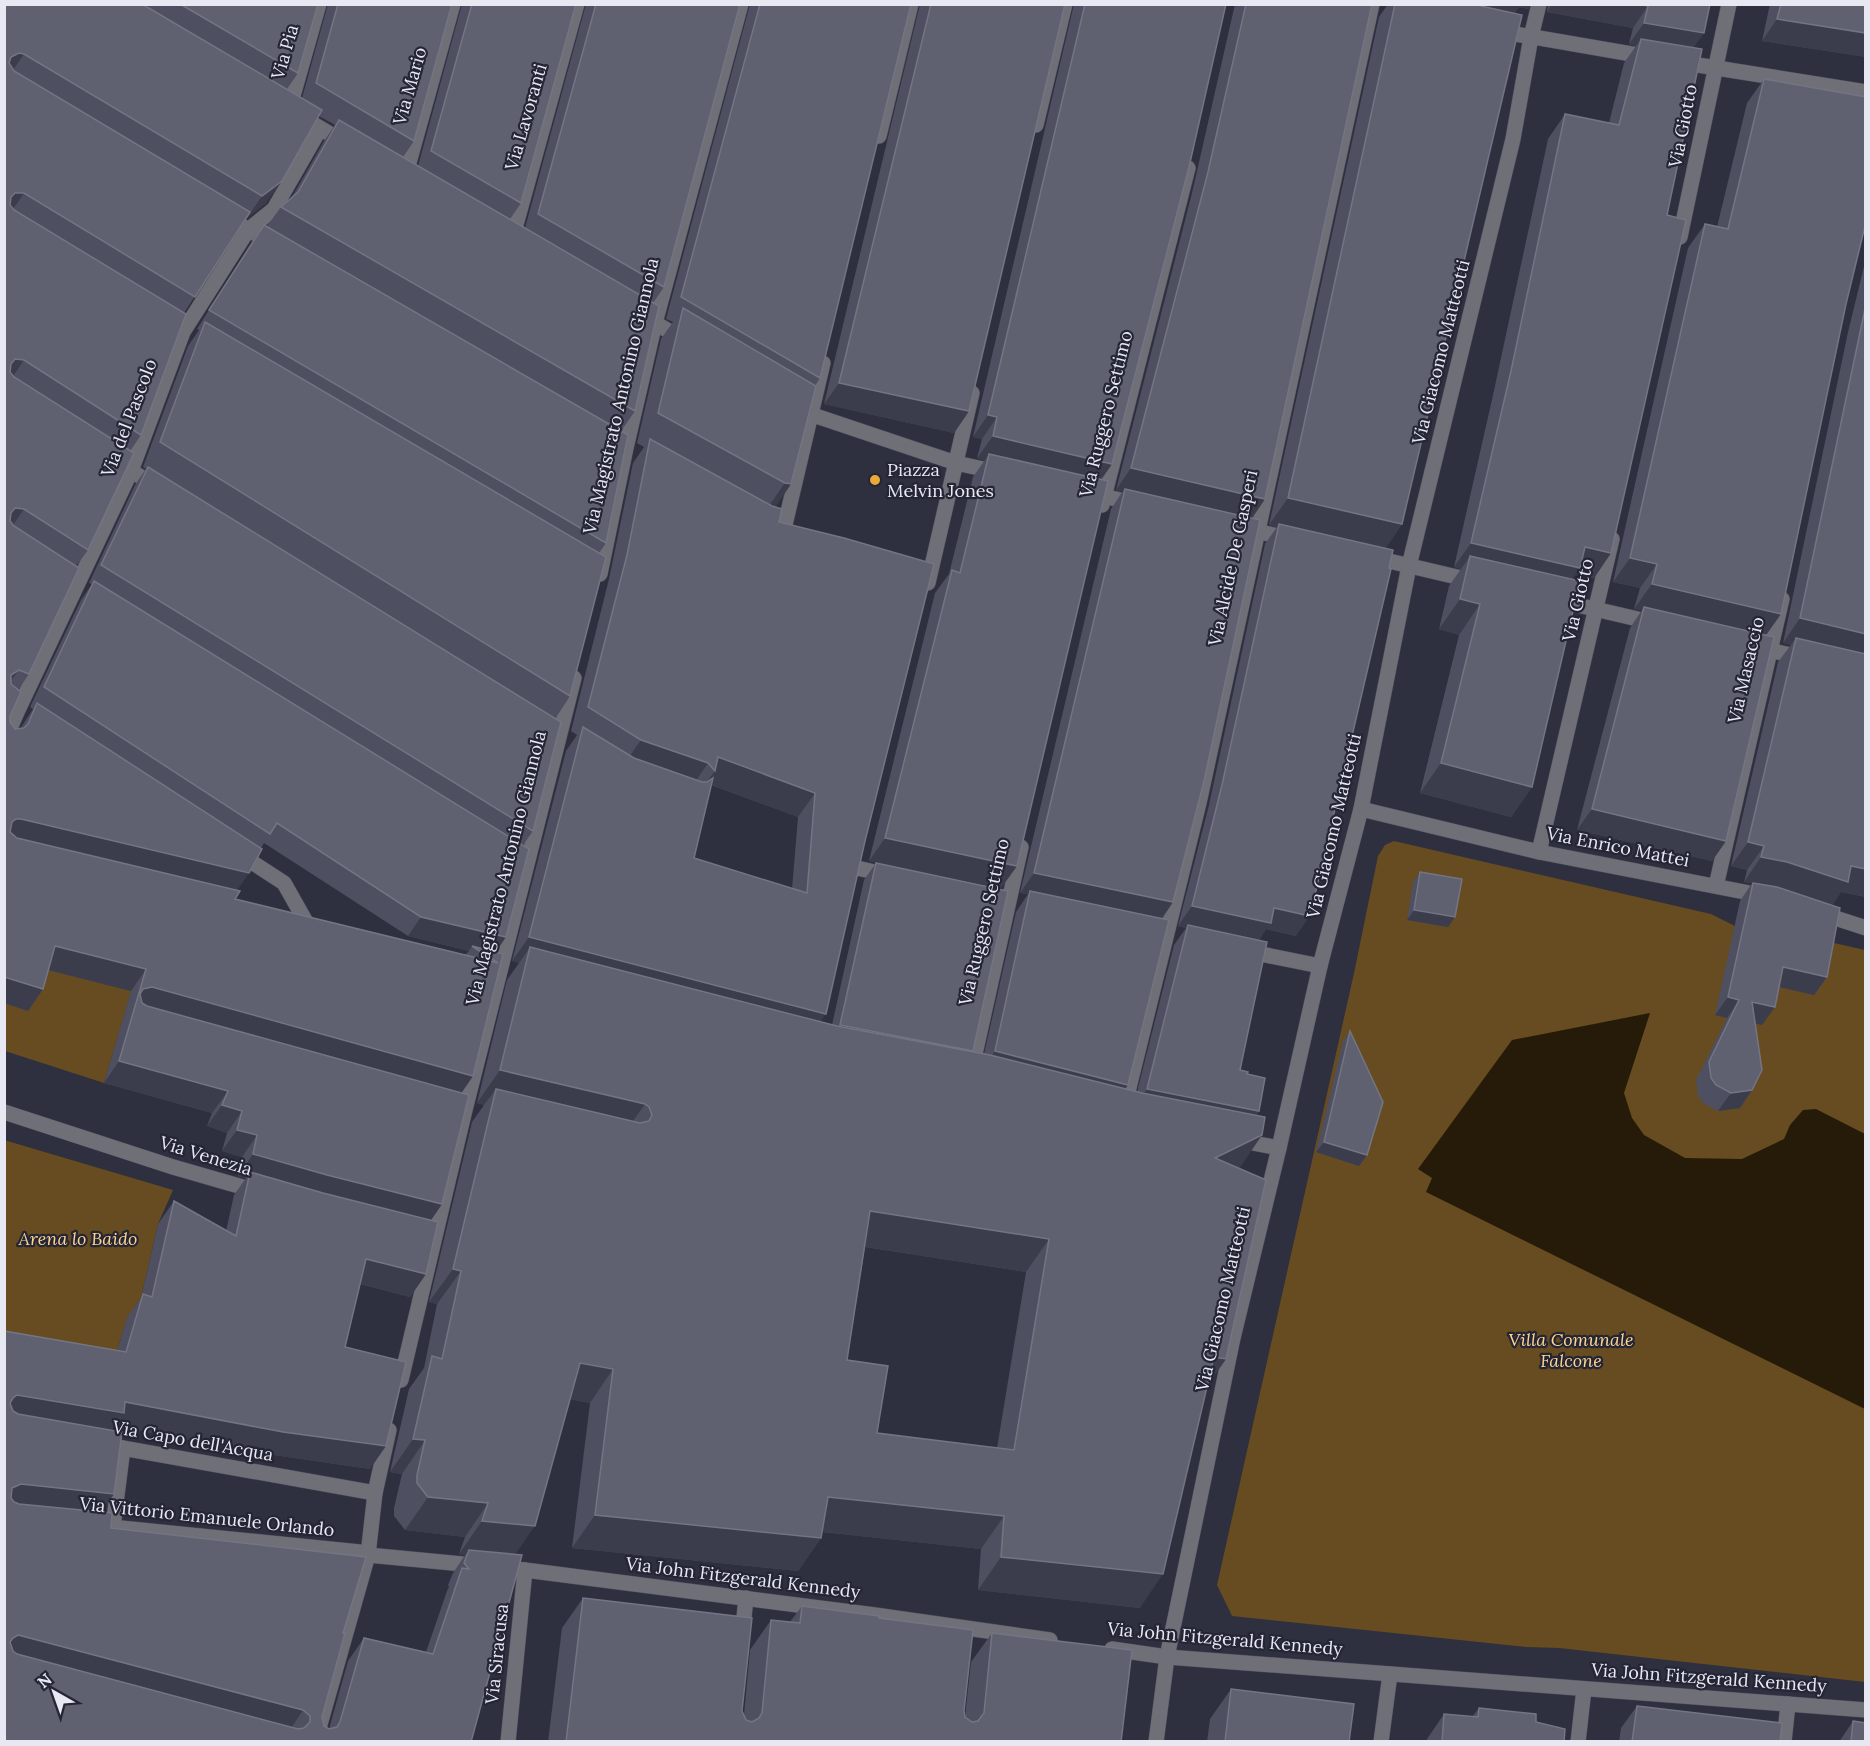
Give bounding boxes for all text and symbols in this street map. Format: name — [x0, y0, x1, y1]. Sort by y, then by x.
street label: Via Pia — [265, 22, 303, 83]
street label: Via Mario — [387, 44, 432, 128]
street label: Via Lavoranti — [499, 61, 552, 174]
street label: Via Giotto — [1663, 82, 1702, 171]
street label: Via Magistrato Antonino Giannola — [577, 256, 663, 537]
street label: Via Giacomo Matteotti — [1406, 257, 1475, 447]
street label: Via Ruggero Settimo — [1073, 328, 1137, 500]
street label: Via del Pascolo — [95, 356, 162, 481]
place label: Piazza Melvin Jones — [887, 458, 994, 502]
street label: Via Alcide De Gasperi — [1202, 468, 1262, 649]
marker: Piazza Melvin Jones — [868, 473, 882, 487]
street label: Via Giotto — [1557, 556, 1598, 645]
street label: Via Masaccio — [1722, 614, 1769, 726]
street label: Via Magistrato Antonino Giannola — [460, 728, 551, 1009]
street label: Via Giacomo Matteotti — [1301, 731, 1366, 922]
street label: Via Enrico Mattei — [1544, 821, 1691, 872]
street label: Via Ruggero Settimo — [953, 836, 1014, 1009]
street label: Via Venezia — [156, 1130, 255, 1180]
street label: Via Giacomo Matteotti — [1190, 1204, 1255, 1395]
park label: Arena lo Baido — [18, 1227, 137, 1250]
park label: Villa Comunale Falcone — [1508, 1328, 1634, 1372]
street label: Via Capo dell'Acqua — [110, 1415, 275, 1466]
street label: Via Vittorio Emanuele Orlando — [78, 1492, 336, 1541]
street label: Via John Fitzgerald Kennedy — [624, 1552, 862, 1603]
street label: Via Siracusa — [480, 1603, 513, 1706]
street label: Via John Fitzgerald Kennedy — [1106, 1617, 1344, 1660]
street label: Via John Fitzgerald Kennedy — [1590, 1658, 1828, 1697]
north arrow — [24, 1662, 84, 1722]
text: N — [33, 1669, 56, 1692]

